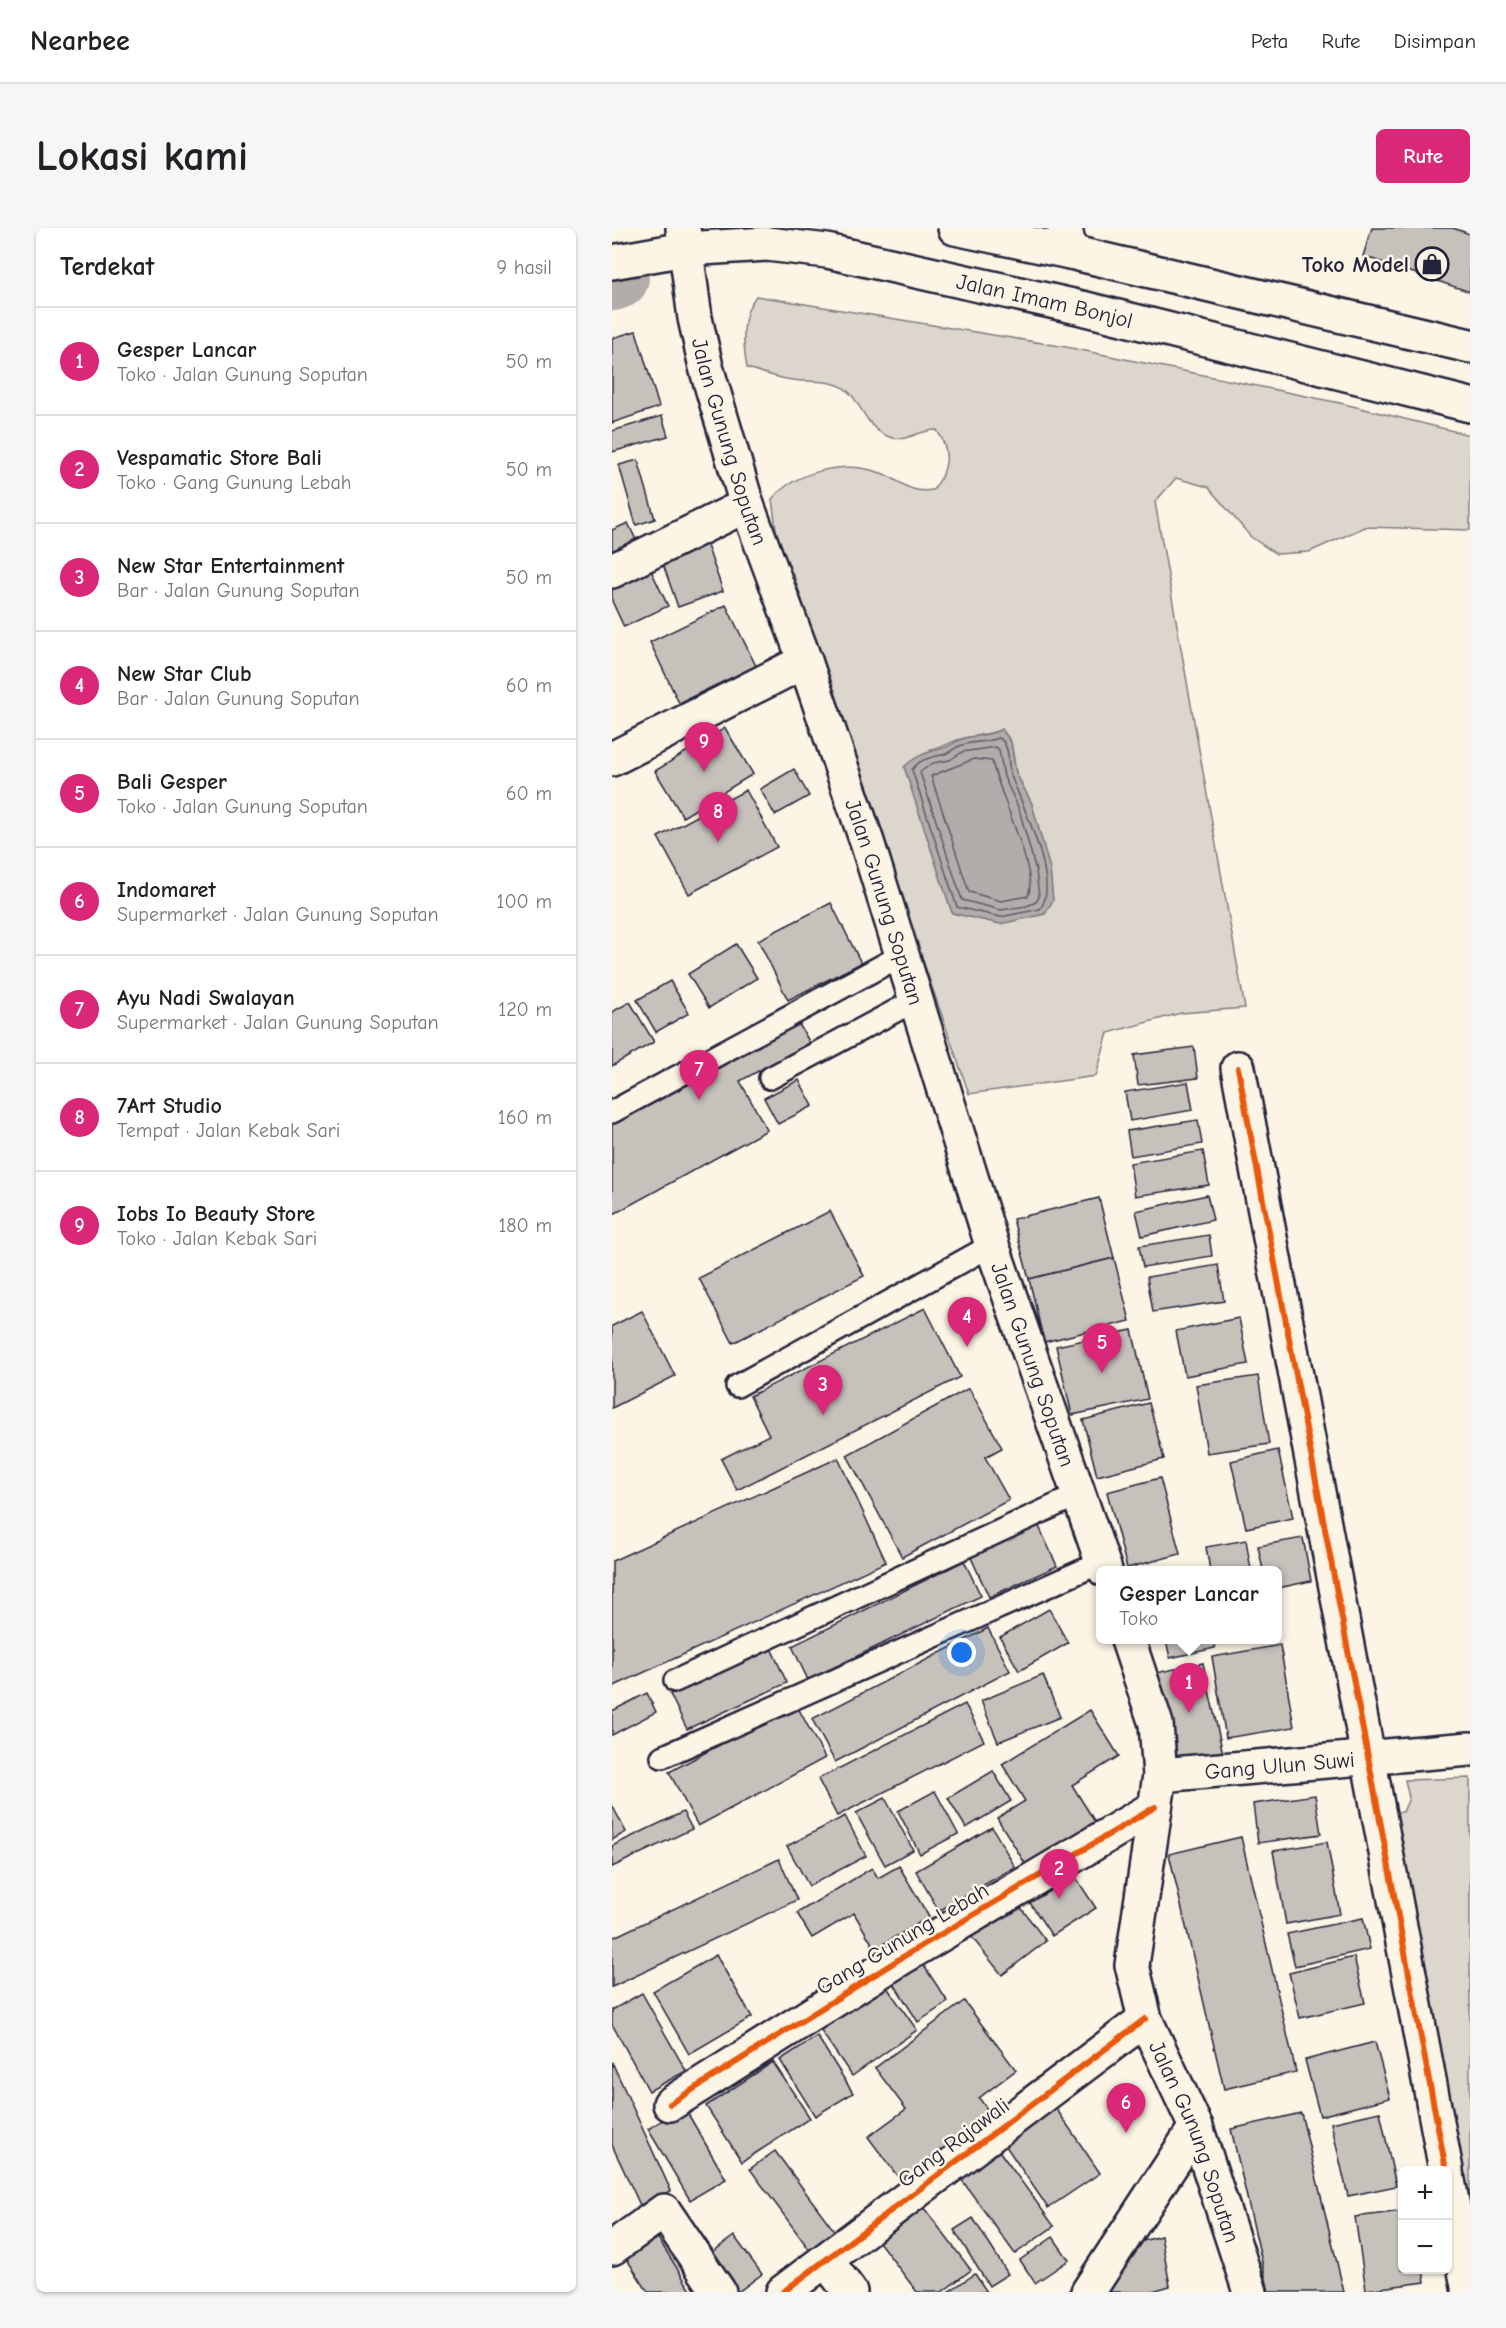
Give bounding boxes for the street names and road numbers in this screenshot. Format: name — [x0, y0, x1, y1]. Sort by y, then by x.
street label: Jalan Imam Bonjol — [954, 268, 1135, 334]
street label: Jalan Gunung Soputan — [686, 336, 773, 549]
street label: Jalan Gunung Soputan — [839, 795, 929, 1008]
street label: Jalan Gunung Soputan — [985, 1259, 1080, 1470]
street label: Gang Ulun Suwi — [1203, 1747, 1356, 1785]
street label: Gang Gunung Lebah — [812, 1877, 993, 2001]
street label: Jalan Gunung Soputan — [1143, 2037, 1245, 2246]
street label: Gang Rajawali — [893, 2092, 1015, 2193]

